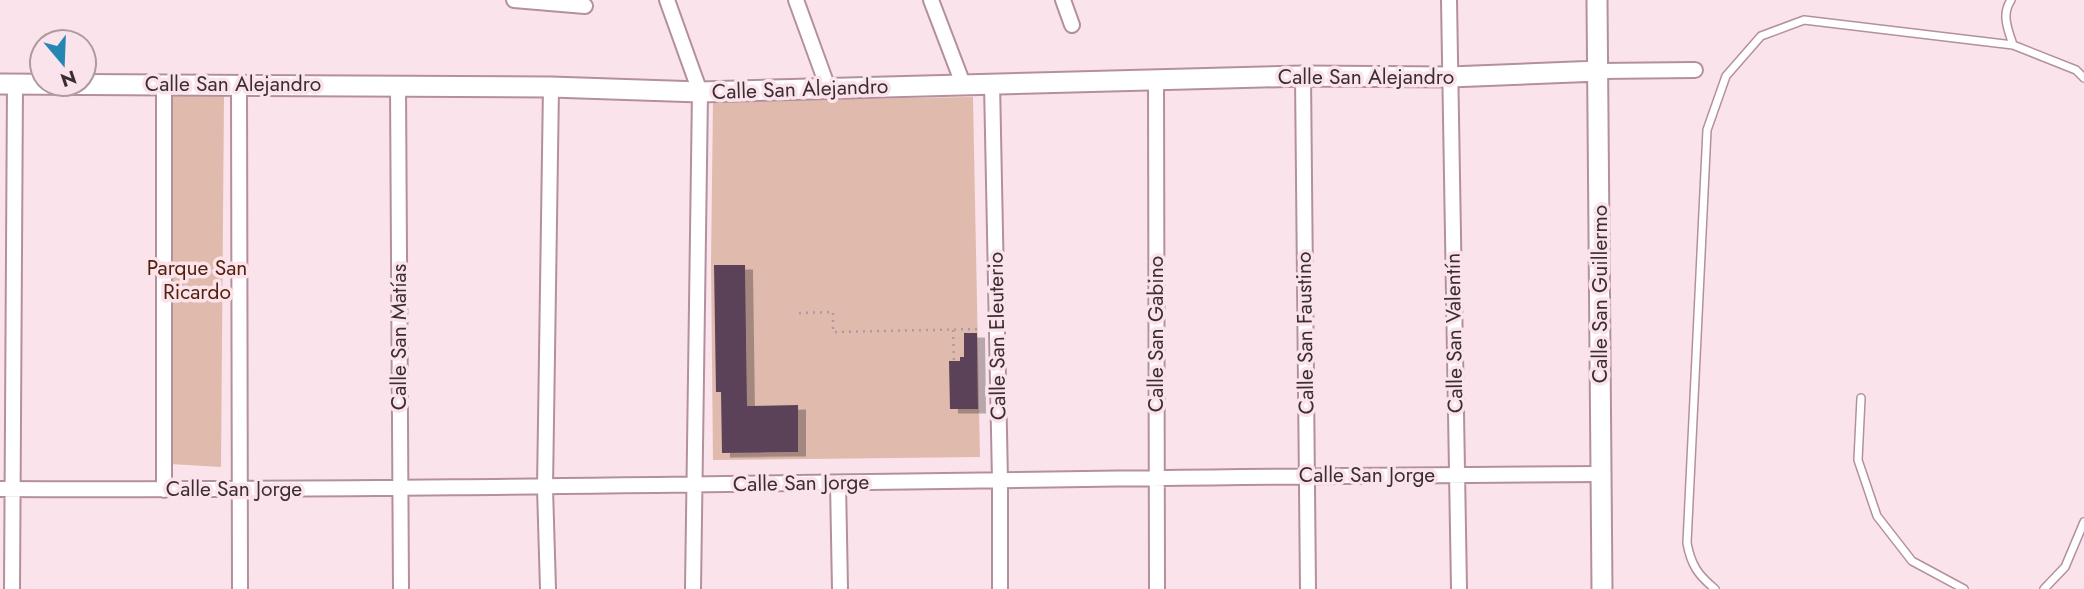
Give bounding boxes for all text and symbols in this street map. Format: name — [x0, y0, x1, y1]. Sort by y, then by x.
north arrow — [28, 28, 98, 98]
street label: Calle San Alejandro — [1278, 62, 1454, 92]
text: N — [57, 63, 80, 94]
street label: Calle San Alejandro — [145, 69, 321, 99]
street label: Calle San Alejandro — [711, 71, 889, 107]
street label: Calle San Guillermo — [1585, 205, 1615, 383]
street label: Calle San Faustino — [1289, 251, 1321, 415]
street label: Calle San Eleuterio — [981, 252, 1013, 420]
park label: Parque San Ricardo — [147, 253, 247, 307]
street label: Calle San Valentín — [1438, 253, 1470, 413]
street label: Calle San Gabino — [1141, 256, 1171, 412]
street label: Calle San Matías — [384, 264, 414, 410]
street label: Calle San Jorge — [1299, 460, 1435, 490]
street label: Calle San Jorge — [733, 467, 870, 499]
street label: Calle San Jorge — [166, 474, 302, 504]

